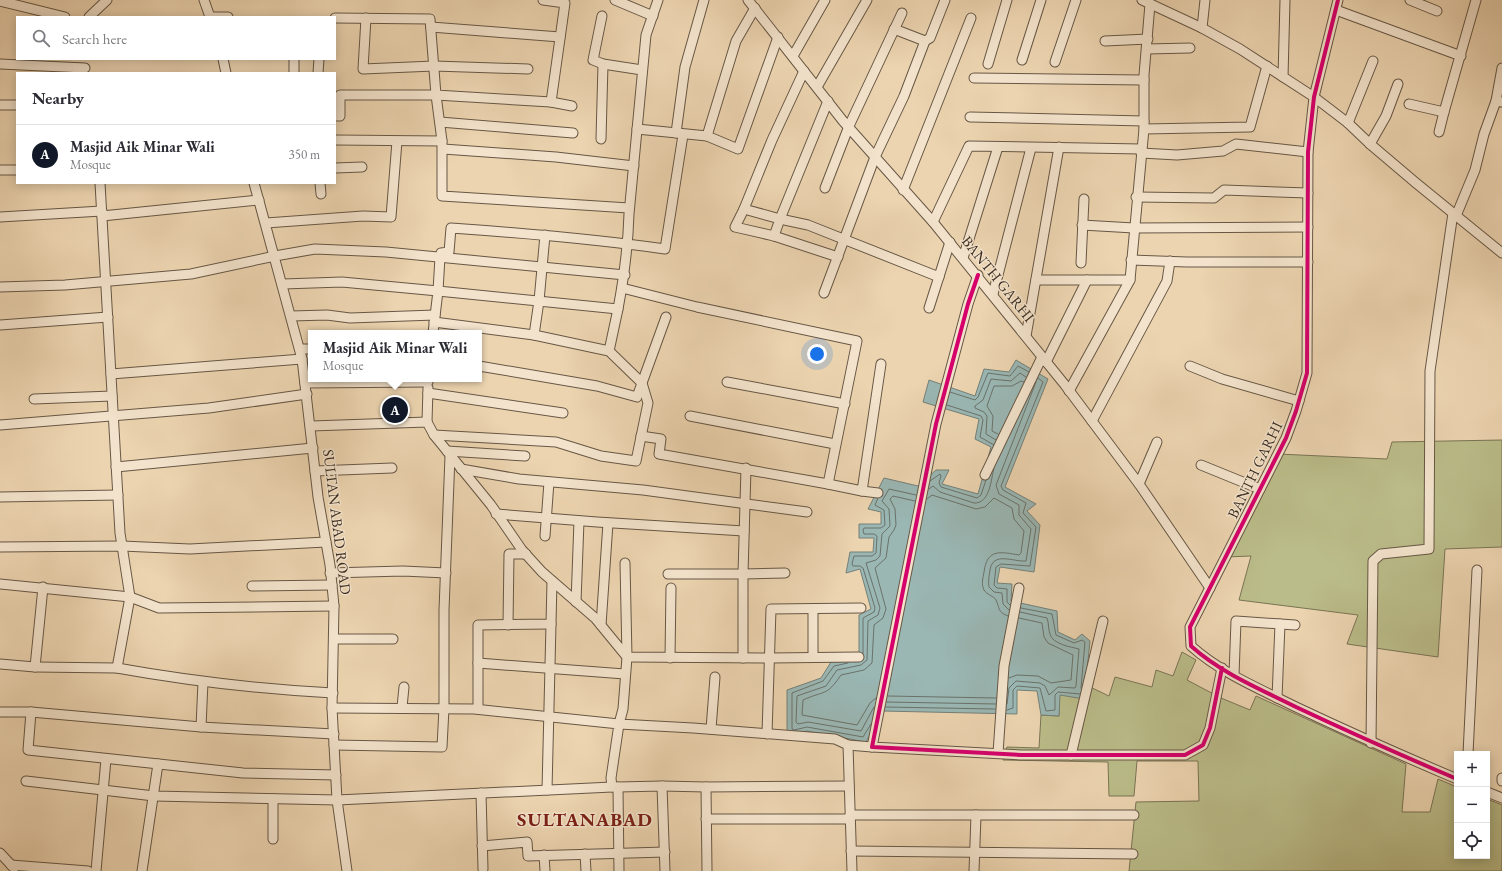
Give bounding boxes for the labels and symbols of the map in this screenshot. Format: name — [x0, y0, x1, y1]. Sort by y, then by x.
street label: BANTH GARHI — [958, 232, 1039, 326]
your location — [807, 344, 827, 364]
pin: A — [382, 395, 408, 425]
street label: BANTH GARHI — [1223, 418, 1286, 521]
street label: SULTAN ABAD ROAD — [319, 448, 356, 596]
district label: SULTANABAD — [517, 807, 653, 832]

